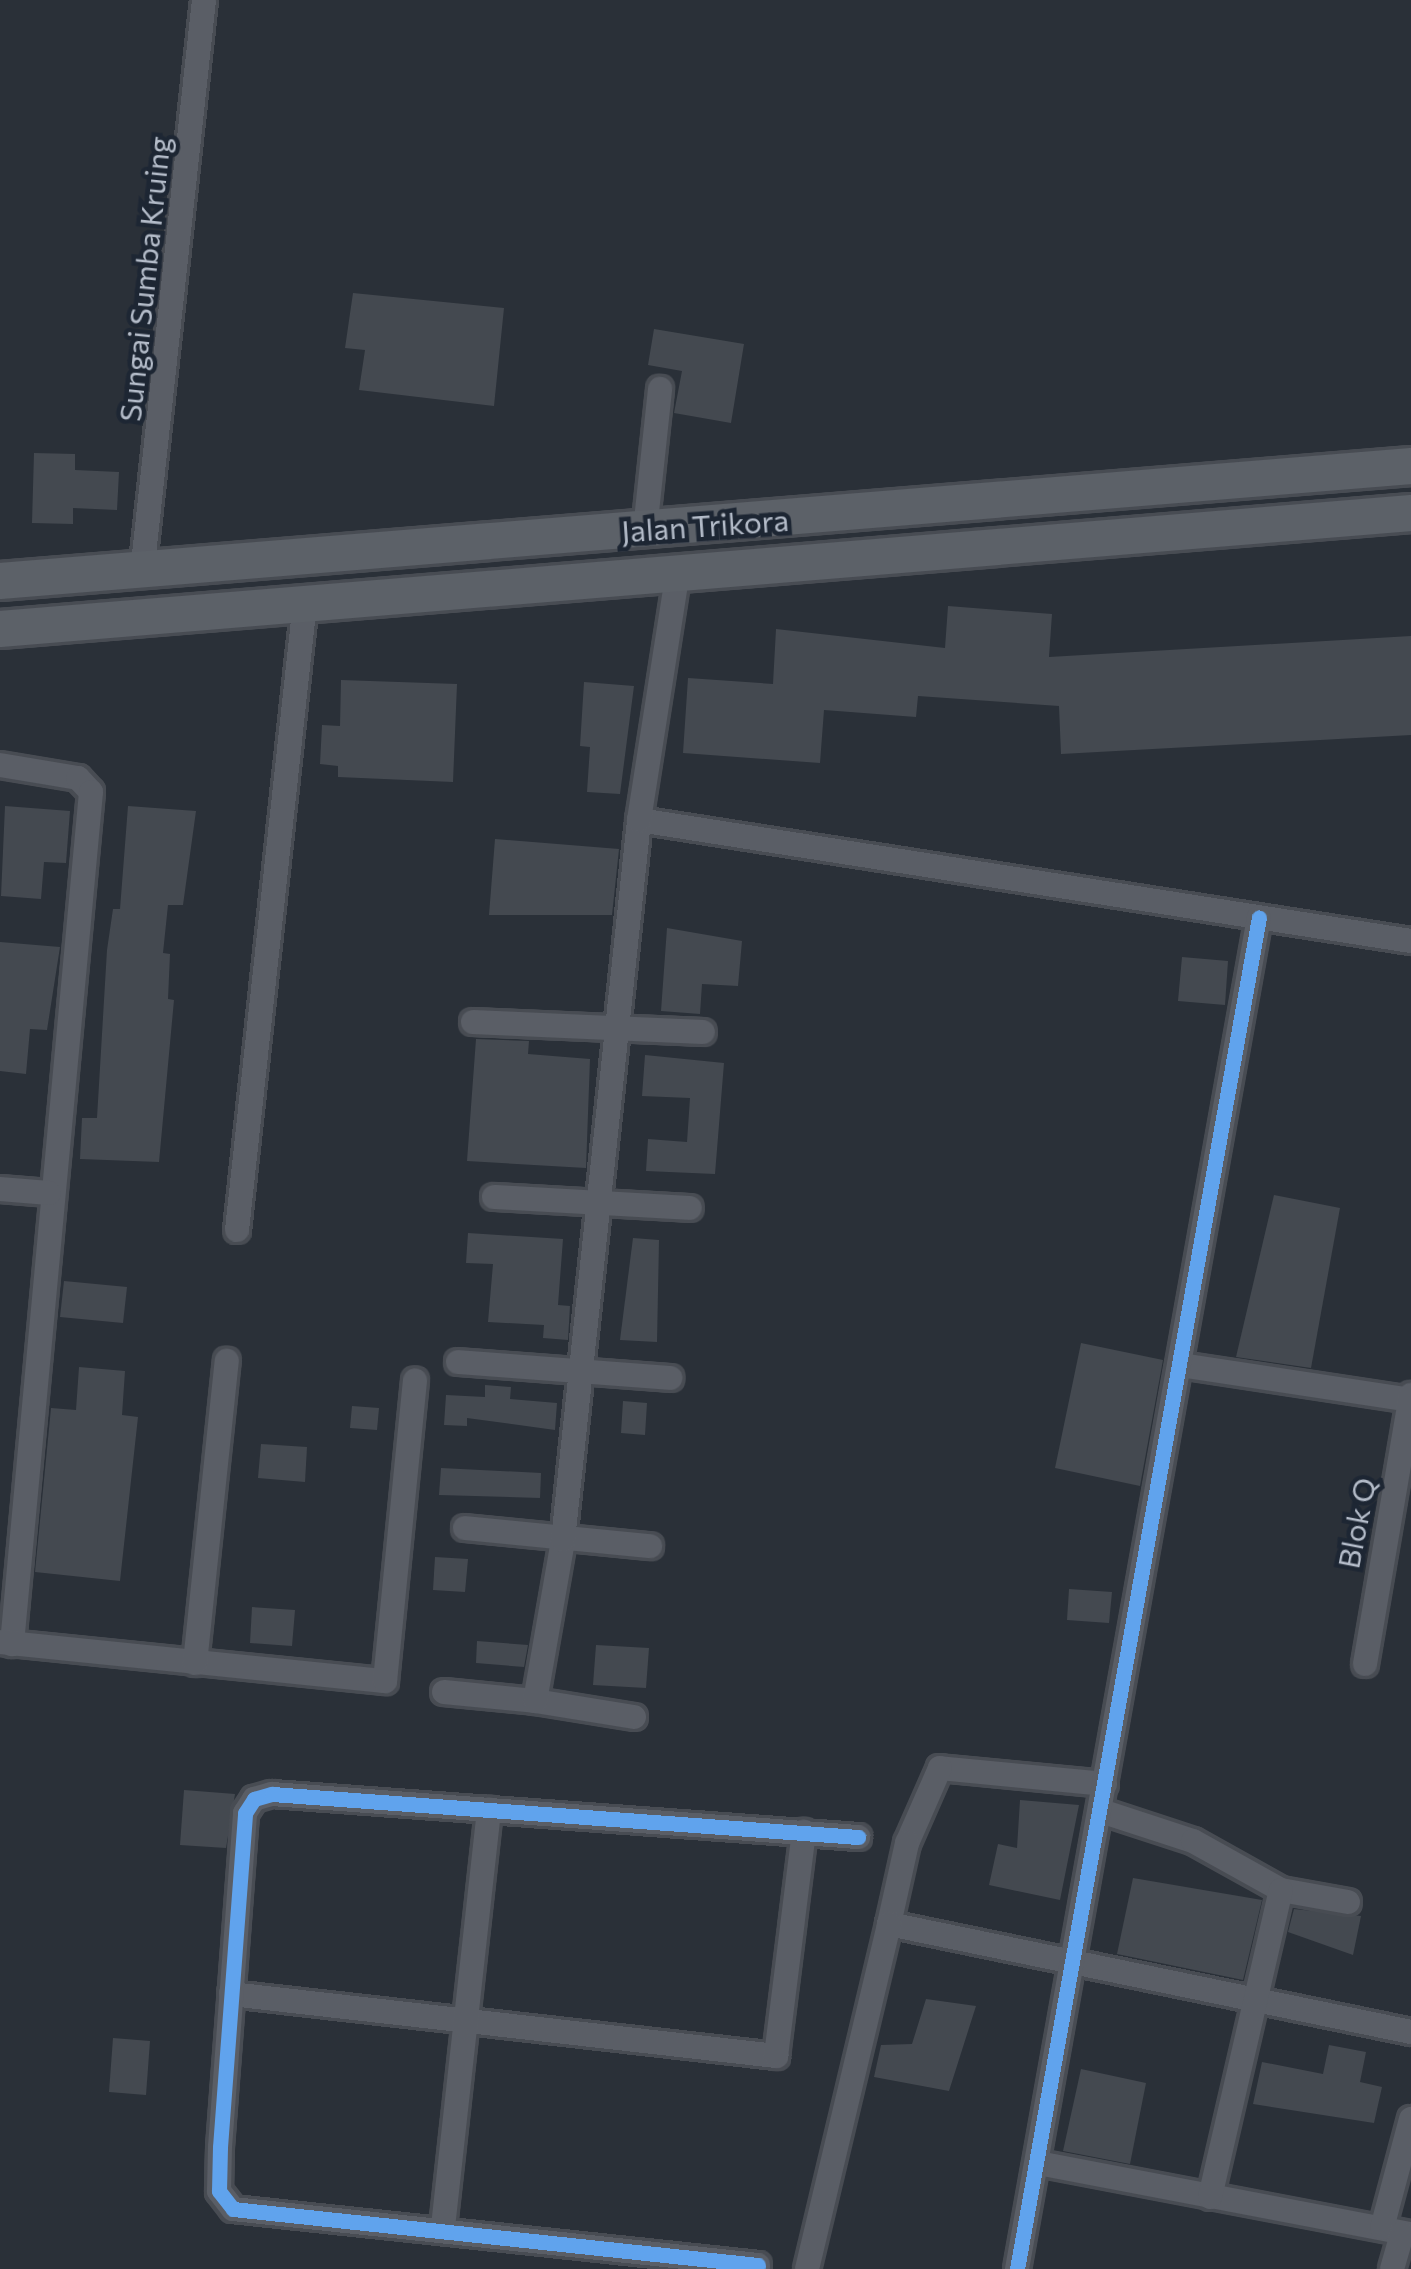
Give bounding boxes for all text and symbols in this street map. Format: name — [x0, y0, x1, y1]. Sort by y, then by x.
street label: Sungai Sumba Kruing — [111, 135, 177, 423]
street label: Jalan Trikora — [620, 501, 790, 549]
street label: Blok Q — [1330, 1475, 1382, 1571]

